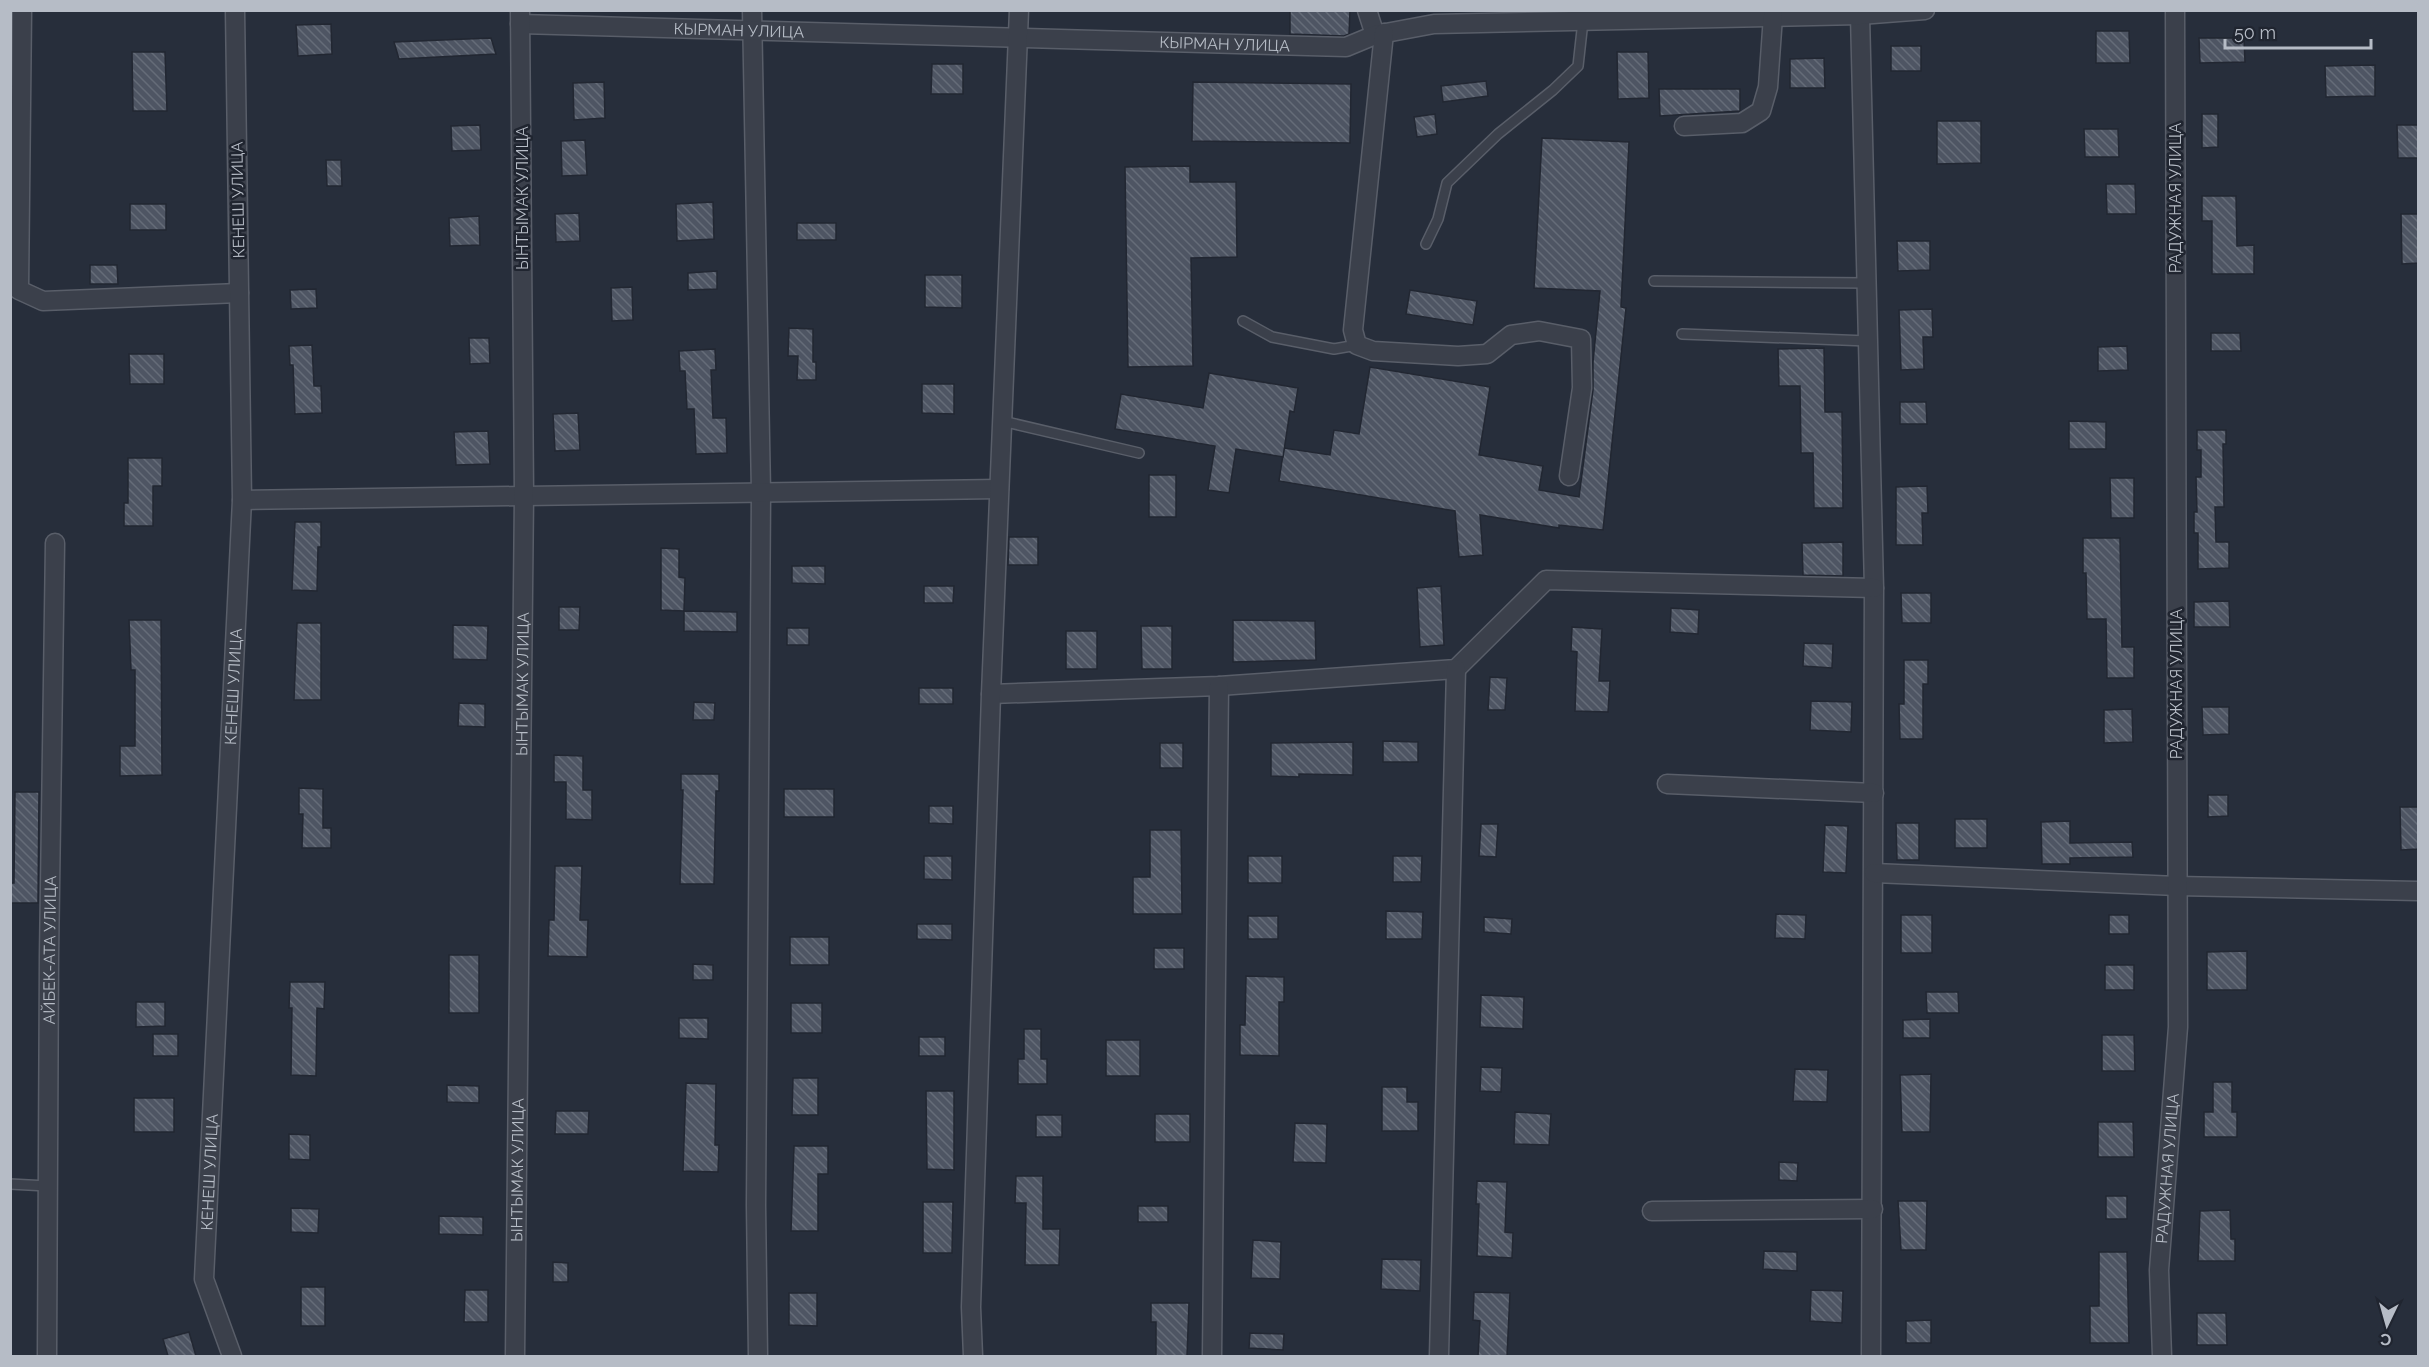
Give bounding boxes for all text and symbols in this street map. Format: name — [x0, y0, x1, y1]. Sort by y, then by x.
scale bar — [2225, 12, 2370, 50]
street label: КЫРМАН УЛИЦА — [673, 19, 805, 41]
text: 50 m — [2234, 22, 2276, 43]
street label: КЫРМАН УЛИЦА — [1159, 32, 1291, 55]
street label: РАДУЖНАЯ УЛИЦА — [2166, 122, 2185, 273]
street label: ЫНТЫМАК УЛИЦА — [513, 126, 532, 270]
street label: КЕНЕШ УЛИЦА — [227, 141, 249, 259]
street label: РАДУЖНАЯ УЛИЦА — [2167, 608, 2186, 759]
street label: ЫНТЫМАК УЛИЦА — [512, 612, 532, 756]
street label: КЕНЕШ УЛИЦА — [221, 628, 245, 746]
street label: АЙБЕК-АТА УЛИЦА — [39, 875, 60, 1024]
street label: РАДУЖНАЯ УЛИЦА — [2152, 1092, 2182, 1244]
street label: ЫНТЫМАК УЛИЦА — [507, 1098, 527, 1242]
street label: КЕНЕШ УЛИЦА — [197, 1113, 222, 1231]
north arrow — [2357, 1295, 2417, 1355]
text: С — [2379, 1330, 2392, 1349]

